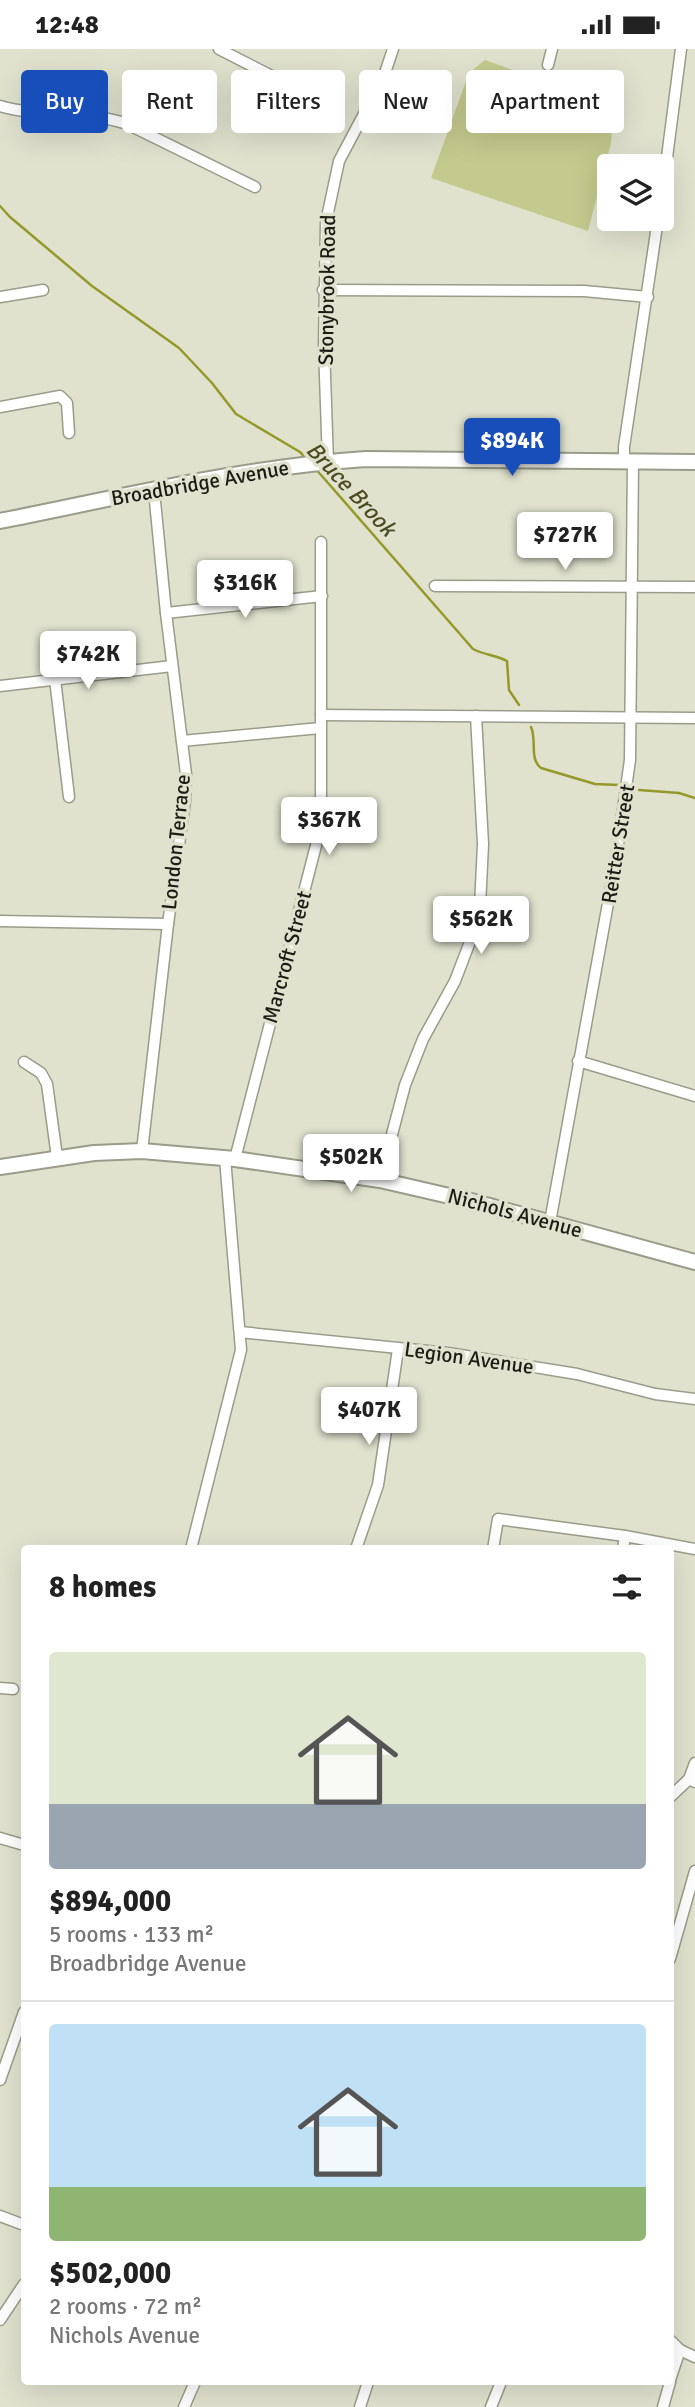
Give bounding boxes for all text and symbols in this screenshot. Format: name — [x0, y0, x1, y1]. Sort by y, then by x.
text: 12:48 — [35, 9, 99, 41]
chip: Buy — [21, 70, 108, 133]
chip: Rent — [122, 70, 217, 133]
chip: Filters — [231, 70, 345, 133]
chip: New — [359, 70, 452, 133]
chip: Apartment — [466, 70, 624, 133]
map controls — [597, 154, 674, 231]
button: layers — [597, 154, 674, 231]
street label: Stonybrook Road — [313, 214, 341, 366]
pin: $894K — [463, 419, 561, 478]
text: $894K — [480, 426, 544, 455]
water label: Bruce Brook — [300, 436, 404, 544]
street label: Broadbridge Avenue — [109, 455, 291, 511]
pin: $727K — [516, 512, 614, 572]
text: $727K — [533, 520, 597, 549]
pin: $316K — [196, 561, 294, 620]
text: $316K — [213, 568, 277, 597]
pin: $742K — [39, 631, 137, 691]
text: $742K — [56, 639, 120, 668]
street label: London Terrace — [156, 773, 196, 911]
street label: Reitter Street — [596, 782, 640, 906]
pin: $367K — [280, 797, 378, 857]
text: $367K — [297, 805, 361, 834]
street label: Marcroft Street — [257, 888, 317, 1026]
pin: $562K — [432, 897, 530, 956]
text: $562K — [449, 904, 513, 933]
pin: $502K — [302, 1135, 400, 1194]
text: $502K — [319, 1142, 383, 1171]
street label: Nichols Avenue — [445, 1183, 585, 1243]
street label: Legion Avenue — [403, 1336, 535, 1380]
pin: $407K — [320, 1387, 418, 1447]
text: $407K — [337, 1395, 401, 1424]
icon: filters — [608, 1568, 646, 1606]
text: 8 homes — [49, 1569, 156, 1606]
icon: home — [285, 1697, 411, 1823]
text: $894,000 — [49, 1883, 171, 1920]
text: 5 rooms · 133 m² — [49, 1920, 214, 1949]
text: Broadbridge Avenue — [49, 1949, 246, 1978]
icon: home — [285, 2069, 411, 2195]
text: $502,000 — [49, 2255, 171, 2292]
text: 2 rooms · 72 m² — [49, 2292, 202, 2321]
text: Nichols Avenue — [49, 2321, 200, 2350]

